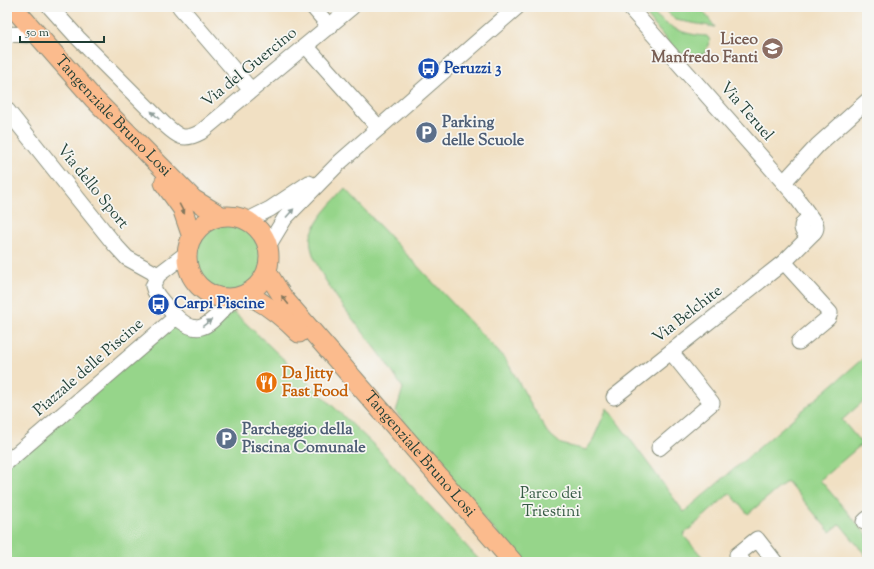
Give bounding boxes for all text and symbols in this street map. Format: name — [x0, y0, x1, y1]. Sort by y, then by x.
scale bar — [20, 18, 104, 44]
street label: Via del Guercino — [197, 22, 303, 114]
text: 50 m — [25, 24, 49, 42]
place label: Liceo Manfredo Fanti — [651, 29, 758, 70]
school or university icon: Liceo Manfredo Fanti — [760, 36, 786, 62]
street label: Tangenziale Bruno Losi — [49, 50, 177, 183]
bus stop icon: Peruzzi 3 — [415, 56, 441, 82]
place label: Peruzzi 3 — [444, 58, 502, 81]
street label: Via Teruel — [714, 77, 779, 147]
one-way arrow — [150, 111, 160, 120]
place label: Parking delle Scuole — [442, 112, 525, 153]
parking icon: Parking delle Scuole — [413, 119, 439, 145]
street label: Via dello Sport — [51, 140, 134, 235]
one-way arrow — [179, 203, 185, 215]
one-way arrow — [285, 208, 294, 218]
street label: Via Belchite — [648, 280, 728, 350]
bus stop icon: Carpi Piscine — [145, 291, 171, 317]
place label: Carpi Piscine — [174, 293, 265, 316]
one-way arrow — [281, 295, 290, 306]
street label: Piazzale delle Piscine — [29, 314, 149, 422]
one-way arrow — [202, 319, 213, 327]
place label: Da Jitty Fast Food — [282, 363, 349, 404]
restaurant icon: Da Jitty Fast Food — [253, 370, 279, 396]
street label: Tangenziale Bruno Losi — [358, 386, 481, 523]
place label: Parcheggio della Piscina Comunale — [242, 419, 366, 460]
parking icon: Parcheggio della Piscina Comunale — [214, 426, 240, 452]
park label: Parco dei Triestini — [520, 483, 583, 524]

